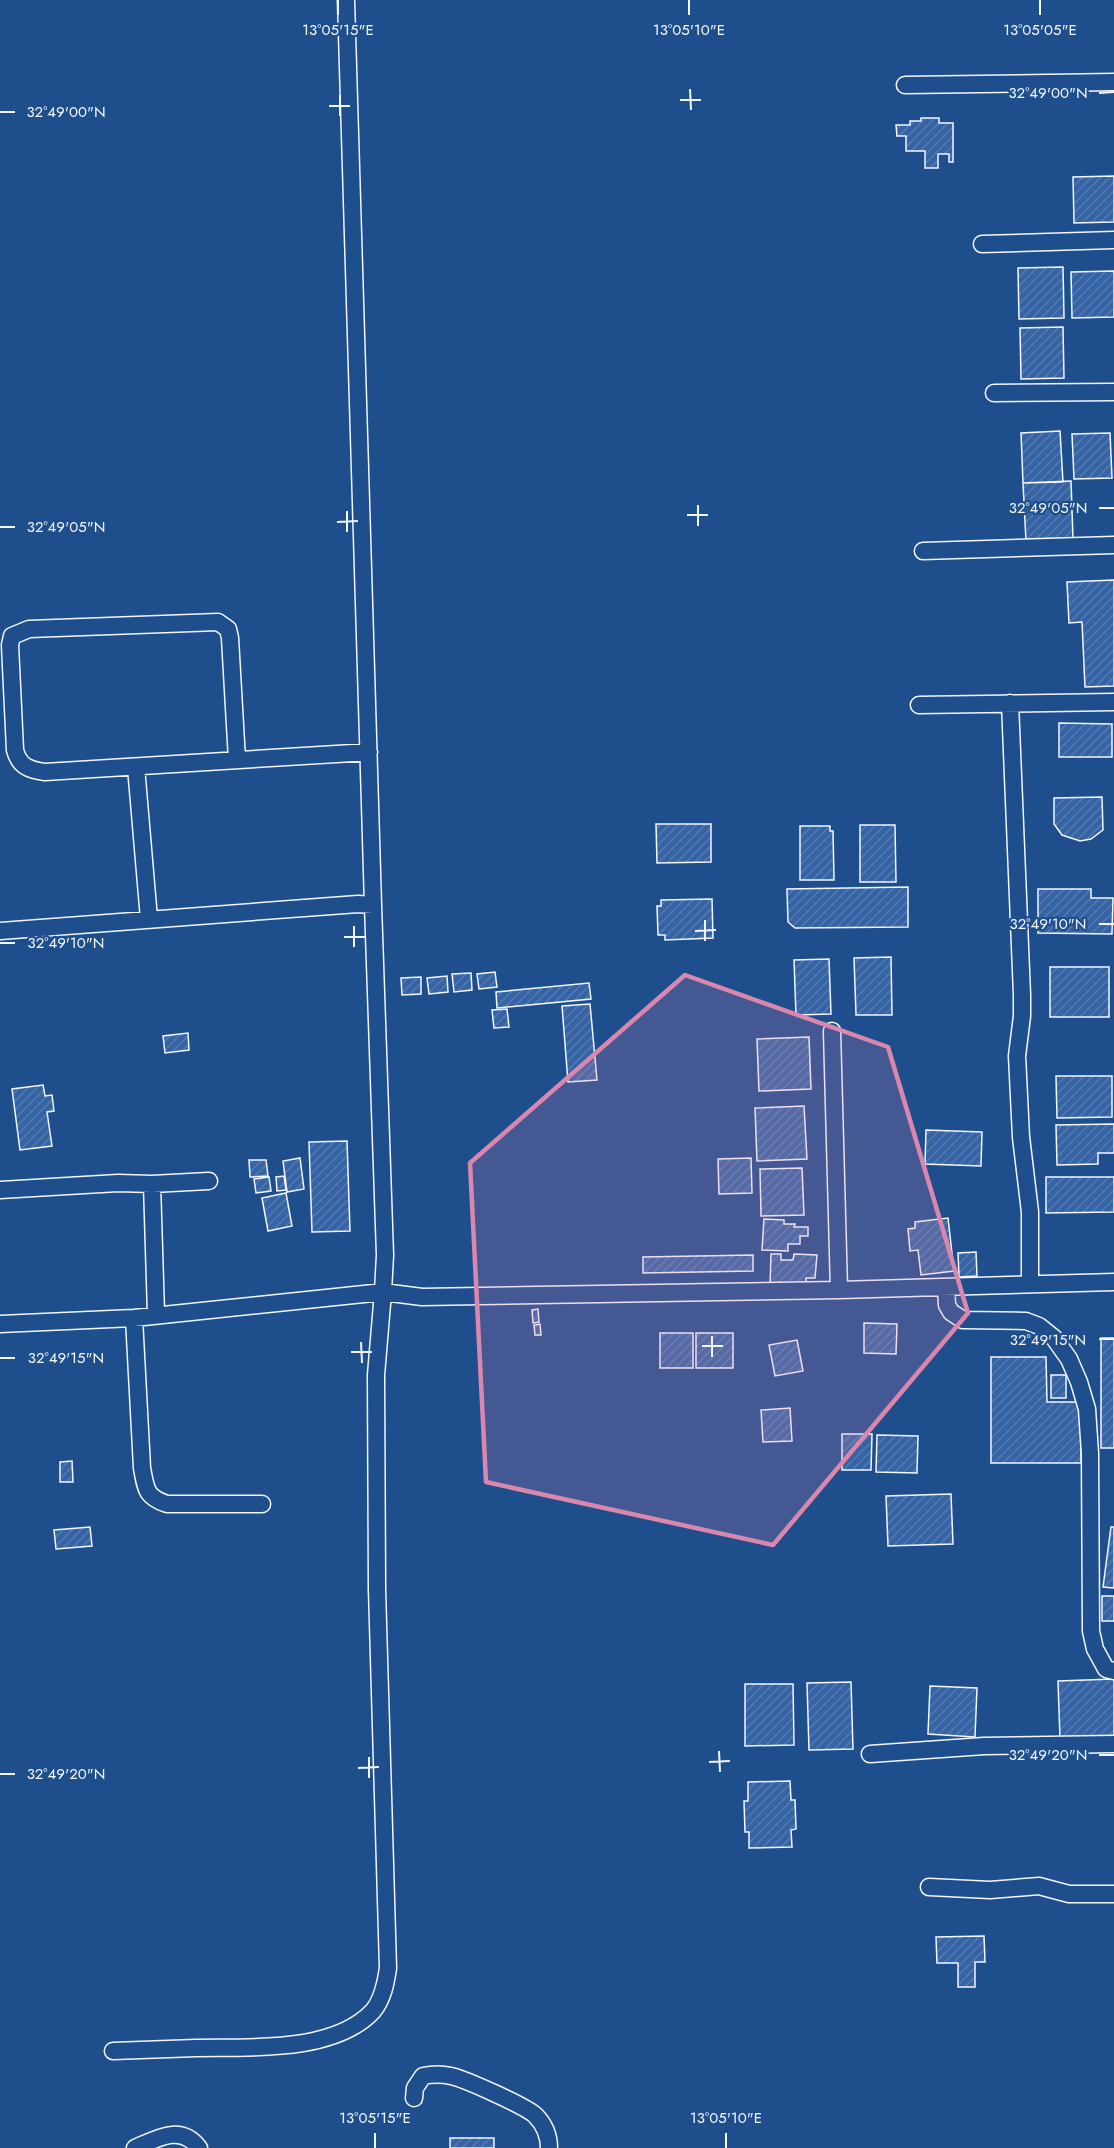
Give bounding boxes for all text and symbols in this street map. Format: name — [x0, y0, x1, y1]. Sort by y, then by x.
text: 13°05'15"E — [302, 19, 374, 41]
text: 13°05'10"E — [653, 19, 725, 41]
text: 13°05'05"E — [1003, 19, 1077, 41]
text: 32°49'00"N — [1008, 82, 1088, 104]
text: 32°49'00"N — [26, 101, 106, 123]
text: 32°49'05"N — [1009, 497, 1087, 519]
text: 32°49'05"N — [27, 516, 105, 538]
text: 32°49'10"N — [1010, 913, 1086, 935]
text: 32°49'10"N — [28, 932, 104, 954]
text: 32°49'15"N — [1010, 1329, 1086, 1351]
text: 32°49'15"N — [28, 1347, 104, 1369]
text: 32°49'20"N — [1009, 1744, 1087, 1766]
text: 32°49'20"N — [27, 1763, 105, 1785]
text: 13°05'15"E — [339, 2107, 411, 2129]
text: 13°05'10"E — [690, 2107, 762, 2129]

